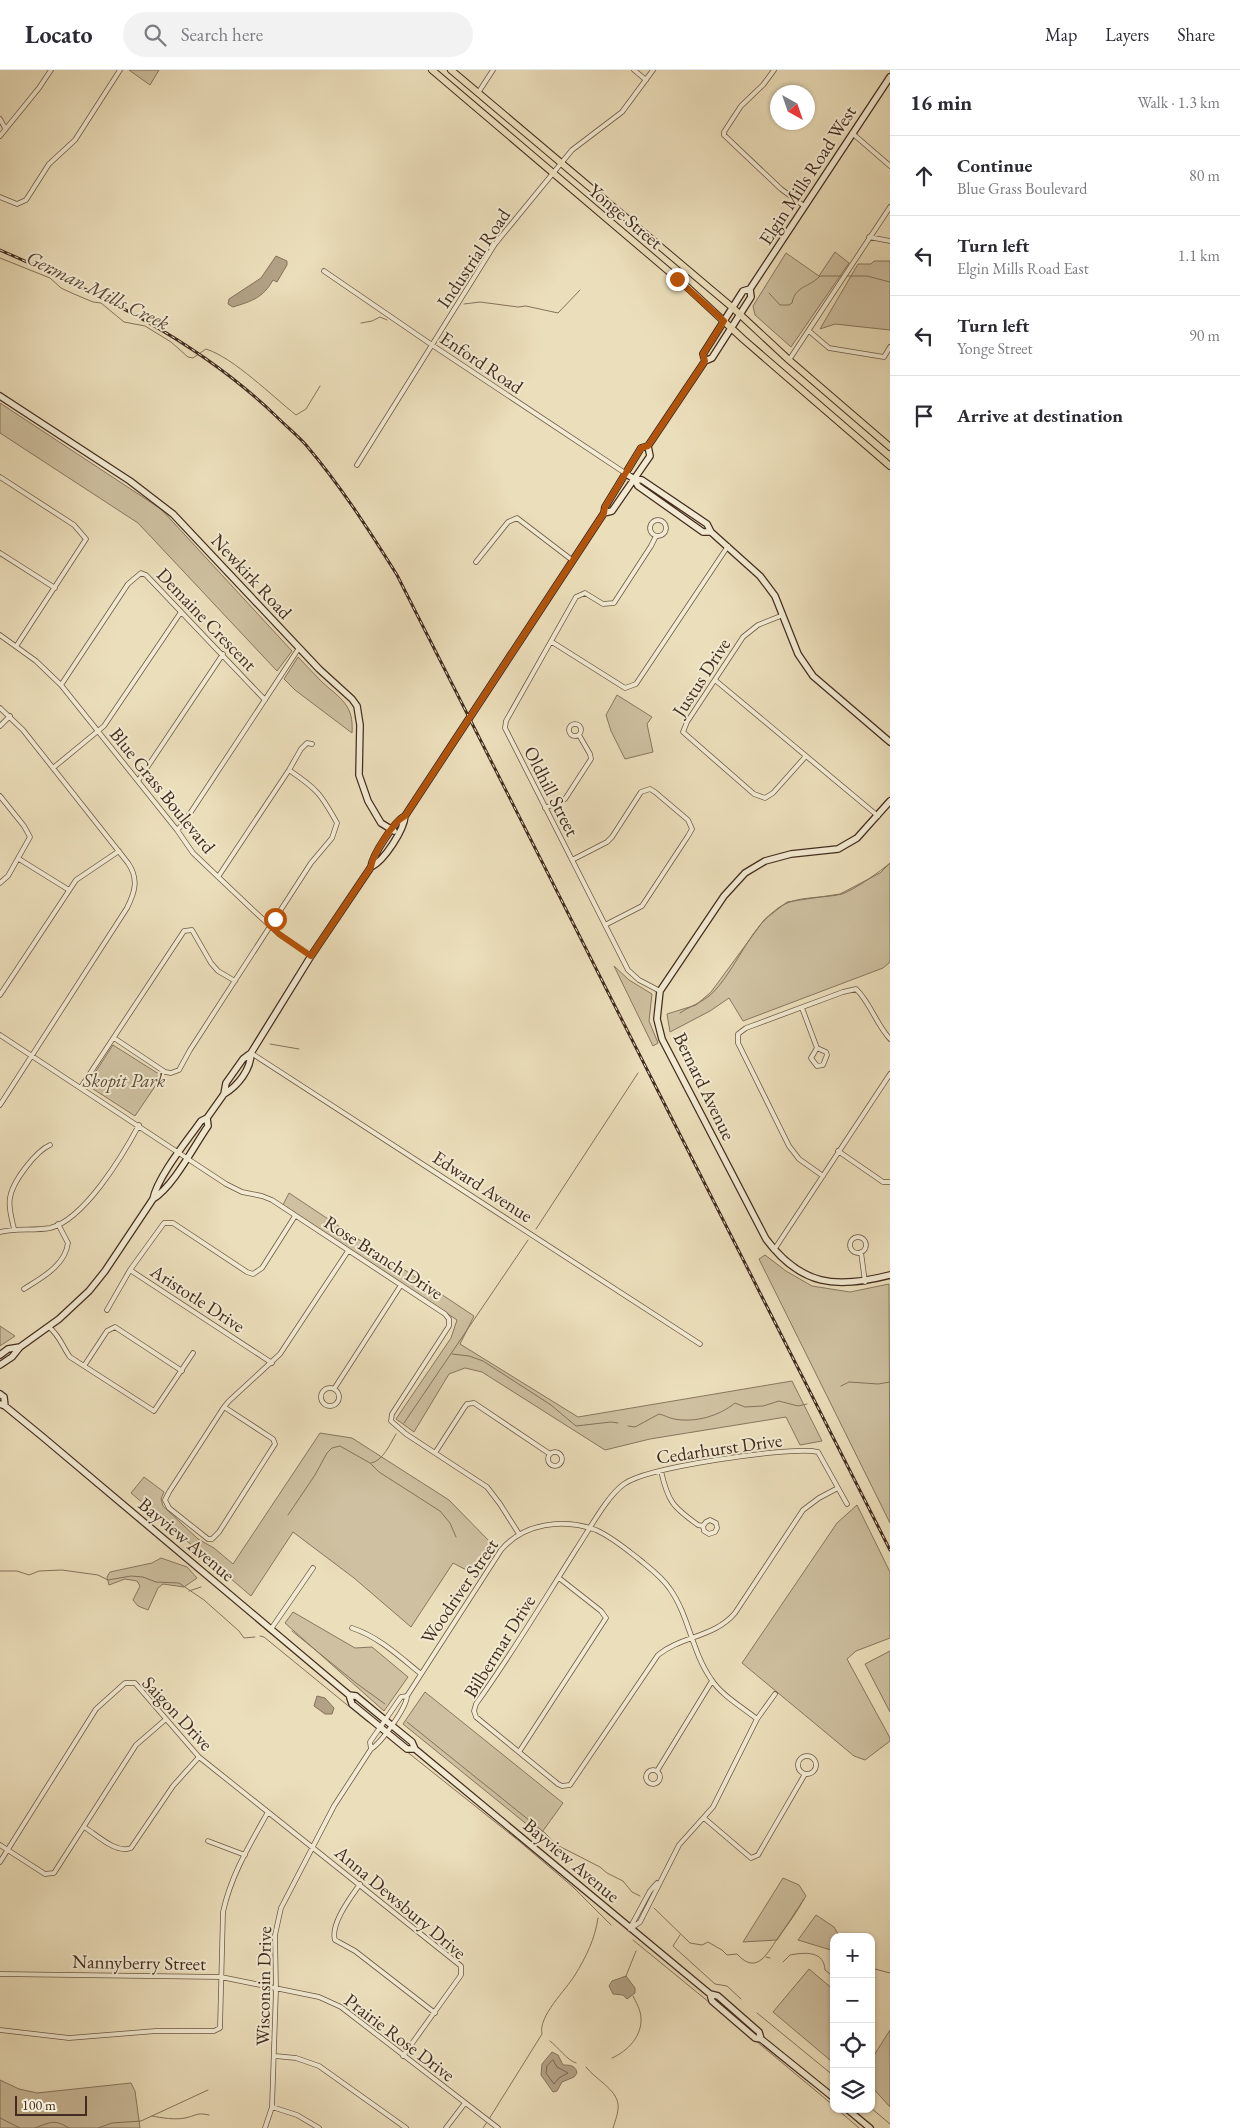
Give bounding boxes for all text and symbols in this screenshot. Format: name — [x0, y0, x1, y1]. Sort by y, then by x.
search box — [123, 12, 473, 57]
text: Locato — [25, 19, 93, 50]
icon: search — [141, 21, 169, 49]
text: Search here — [181, 22, 263, 47]
text: Map — [1045, 23, 1077, 46]
text: Layers — [1105, 23, 1149, 46]
text: Share — [1177, 23, 1215, 46]
north arrow — [770, 85, 815, 130]
text: 16 min — [910, 89, 972, 116]
text: Walk · 1.3 km — [1137, 92, 1220, 113]
street label: Elgin Mills Road West — [753, 101, 862, 250]
text: Continue — [957, 153, 1032, 178]
icon: ahead — [910, 162, 938, 190]
text: 80 m — [1189, 165, 1220, 186]
street label: Yonge Street — [583, 178, 668, 255]
text: Blue Grass Boulevard — [957, 178, 1087, 199]
street label: Industrial Road — [431, 203, 516, 313]
text: Turn left — [957, 233, 1029, 258]
icon: left — [910, 242, 938, 270]
water label: German Mills Creek — [22, 244, 174, 336]
text: 1.1 km — [1178, 245, 1220, 266]
text: Elgin Mills Road East — [957, 258, 1089, 279]
route end — [666, 268, 689, 291]
text: Turn left — [957, 313, 1029, 338]
icon: left — [910, 322, 938, 350]
street label: Enford Road — [435, 325, 529, 400]
text: 90 m — [1189, 325, 1220, 346]
text: Yonge Street — [957, 338, 1033, 359]
icon: arrive — [910, 402, 938, 430]
text: Arrive at destination — [957, 403, 1123, 428]
street label: Newkirk Road — [206, 528, 298, 625]
street label: Demaine Crescent — [151, 562, 262, 676]
street label: Justus Drive — [666, 633, 736, 723]
street label: Blue Grass Boulevard — [104, 722, 221, 859]
street label: Oldhill Street — [518, 742, 585, 840]
route start — [264, 908, 287, 931]
street label: Bernard Avenue — [668, 1028, 741, 1144]
park label: Skopit Park — [82, 1068, 166, 1093]
street label: Edward Avenue — [428, 1145, 538, 1228]
street label: Rose Branch Drive — [319, 1210, 448, 1305]
street label: Aristotle Drive — [145, 1258, 250, 1338]
street label: Cedarhurst Drive — [655, 1427, 784, 1470]
street label: Bayview Avenue — [133, 1492, 240, 1587]
street label: Woodriver Street — [415, 1534, 504, 1649]
street label: Bilbermar Drive — [458, 1590, 541, 1703]
street label: Saigon Drive — [137, 1671, 219, 1756]
street label: Bayview Avenue — [518, 1813, 625, 1908]
street label: Anna Dewsbury Drive — [329, 1839, 472, 1965]
street label: Wisconsin Drive — [250, 1926, 277, 2046]
map controls — [830, 1933, 875, 2113]
button: + — [830, 1933, 875, 1978]
street label: Nannyberry Street — [72, 1949, 206, 1976]
button: − — [830, 1978, 875, 2023]
street label: Prairie Rose Drive — [339, 1988, 460, 2087]
button: locate — [830, 2023, 875, 2068]
button: layers — [830, 2068, 875, 2113]
scale bar — [15, 2093, 88, 2116]
text: 100 m — [22, 2096, 56, 2114]

